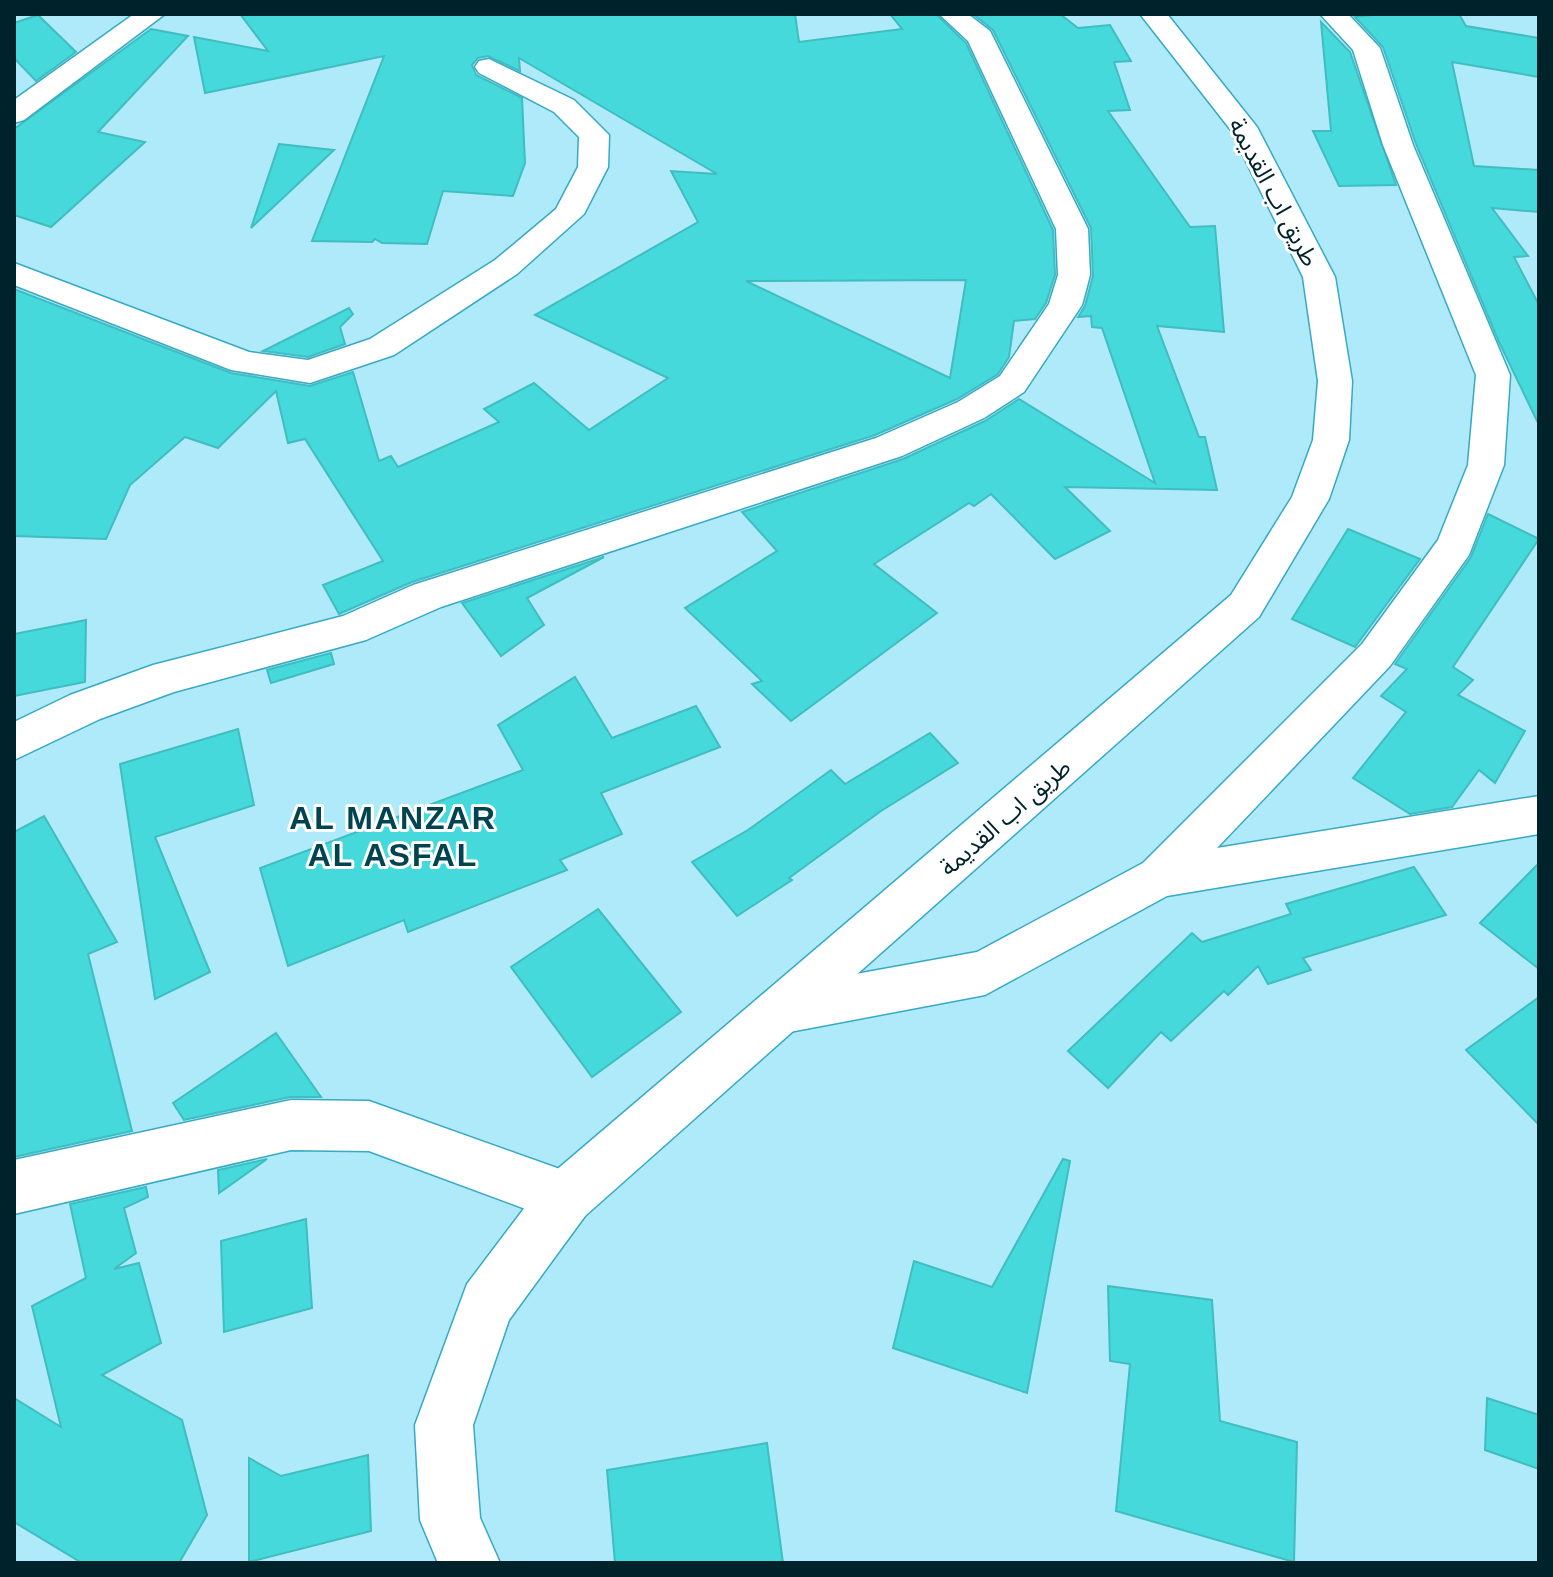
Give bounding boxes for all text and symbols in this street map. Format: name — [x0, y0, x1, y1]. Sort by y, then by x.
street label: طريق اب القديمة — [1222, 113, 1324, 272]
street label: طريق اب القديمة — [934, 753, 1077, 882]
district label: AL MANZAR AL ASFAL — [289, 800, 497, 873]

